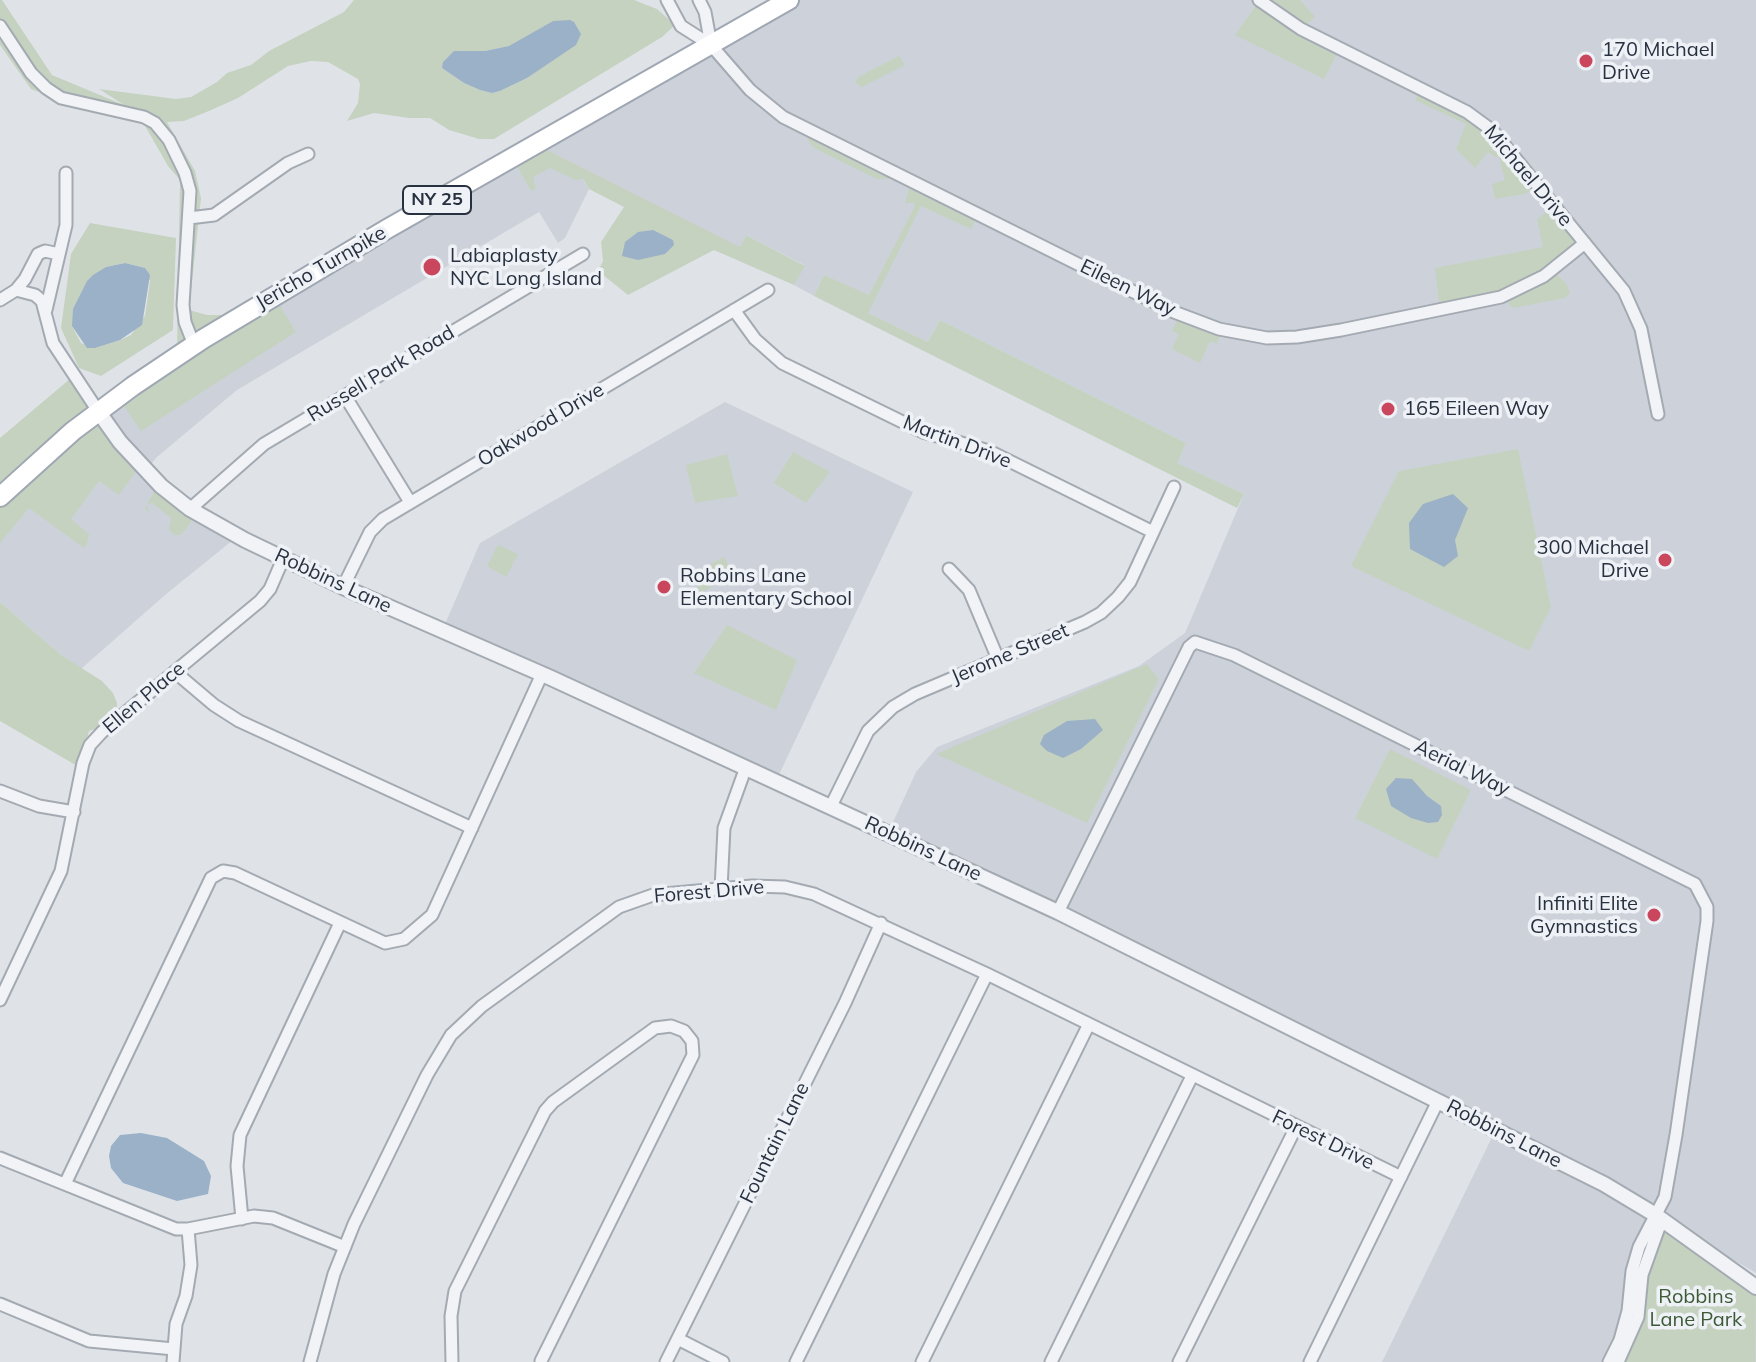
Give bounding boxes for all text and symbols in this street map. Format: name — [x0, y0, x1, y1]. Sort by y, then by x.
place label: 170 Michael Drive — [1602, 38, 1714, 85]
marker: 170 Michael Drive — [1577, 52, 1595, 70]
street label: Michael Drive — [1479, 121, 1577, 231]
road number: NY 25 — [403, 186, 471, 214]
street label: Jericho Turnpike — [252, 221, 390, 315]
place label: Labiaplasty NYC Long Island — [450, 244, 602, 291]
street label: Eileen Way — [1076, 255, 1180, 321]
marker: Labiaplasty NYC Long Island — [421, 256, 443, 278]
street label: Russell Park Road — [303, 321, 459, 427]
street label: Oakwood Drive — [474, 378, 608, 472]
place label: 165 Eileen Way — [1404, 397, 1549, 421]
marker: 165 Eileen Way — [1379, 400, 1397, 418]
street label: Martin Drive — [900, 410, 1014, 474]
place label: 300 Michael Drive — [1537, 536, 1649, 583]
street label: Robbins Lane — [271, 543, 395, 619]
marker: 300 Michael Drive — [1656, 551, 1674, 569]
place label: Robbins Lane Elementary School — [680, 564, 852, 611]
marker: Robbins Lane Elementary School — [655, 578, 673, 596]
street label: Jerome Street — [948, 619, 1072, 689]
street label: Ellen Place — [98, 657, 190, 739]
street label: Aerial Way — [1410, 735, 1514, 801]
street label: Robbins Lane — [861, 811, 985, 887]
street label: Forest Drive — [653, 875, 765, 909]
place label: Infiniti Elite Gymnastics — [1530, 892, 1638, 939]
marker: Infiniti Elite Gymnastics — [1645, 906, 1663, 924]
street label: Fountain Lane — [735, 1079, 815, 1207]
street label: Robbins Lane — [1442, 1095, 1566, 1173]
street label: Forest Drive — [1268, 1105, 1378, 1175]
park label: Robbins Lane Park — [1650, 1285, 1742, 1332]

